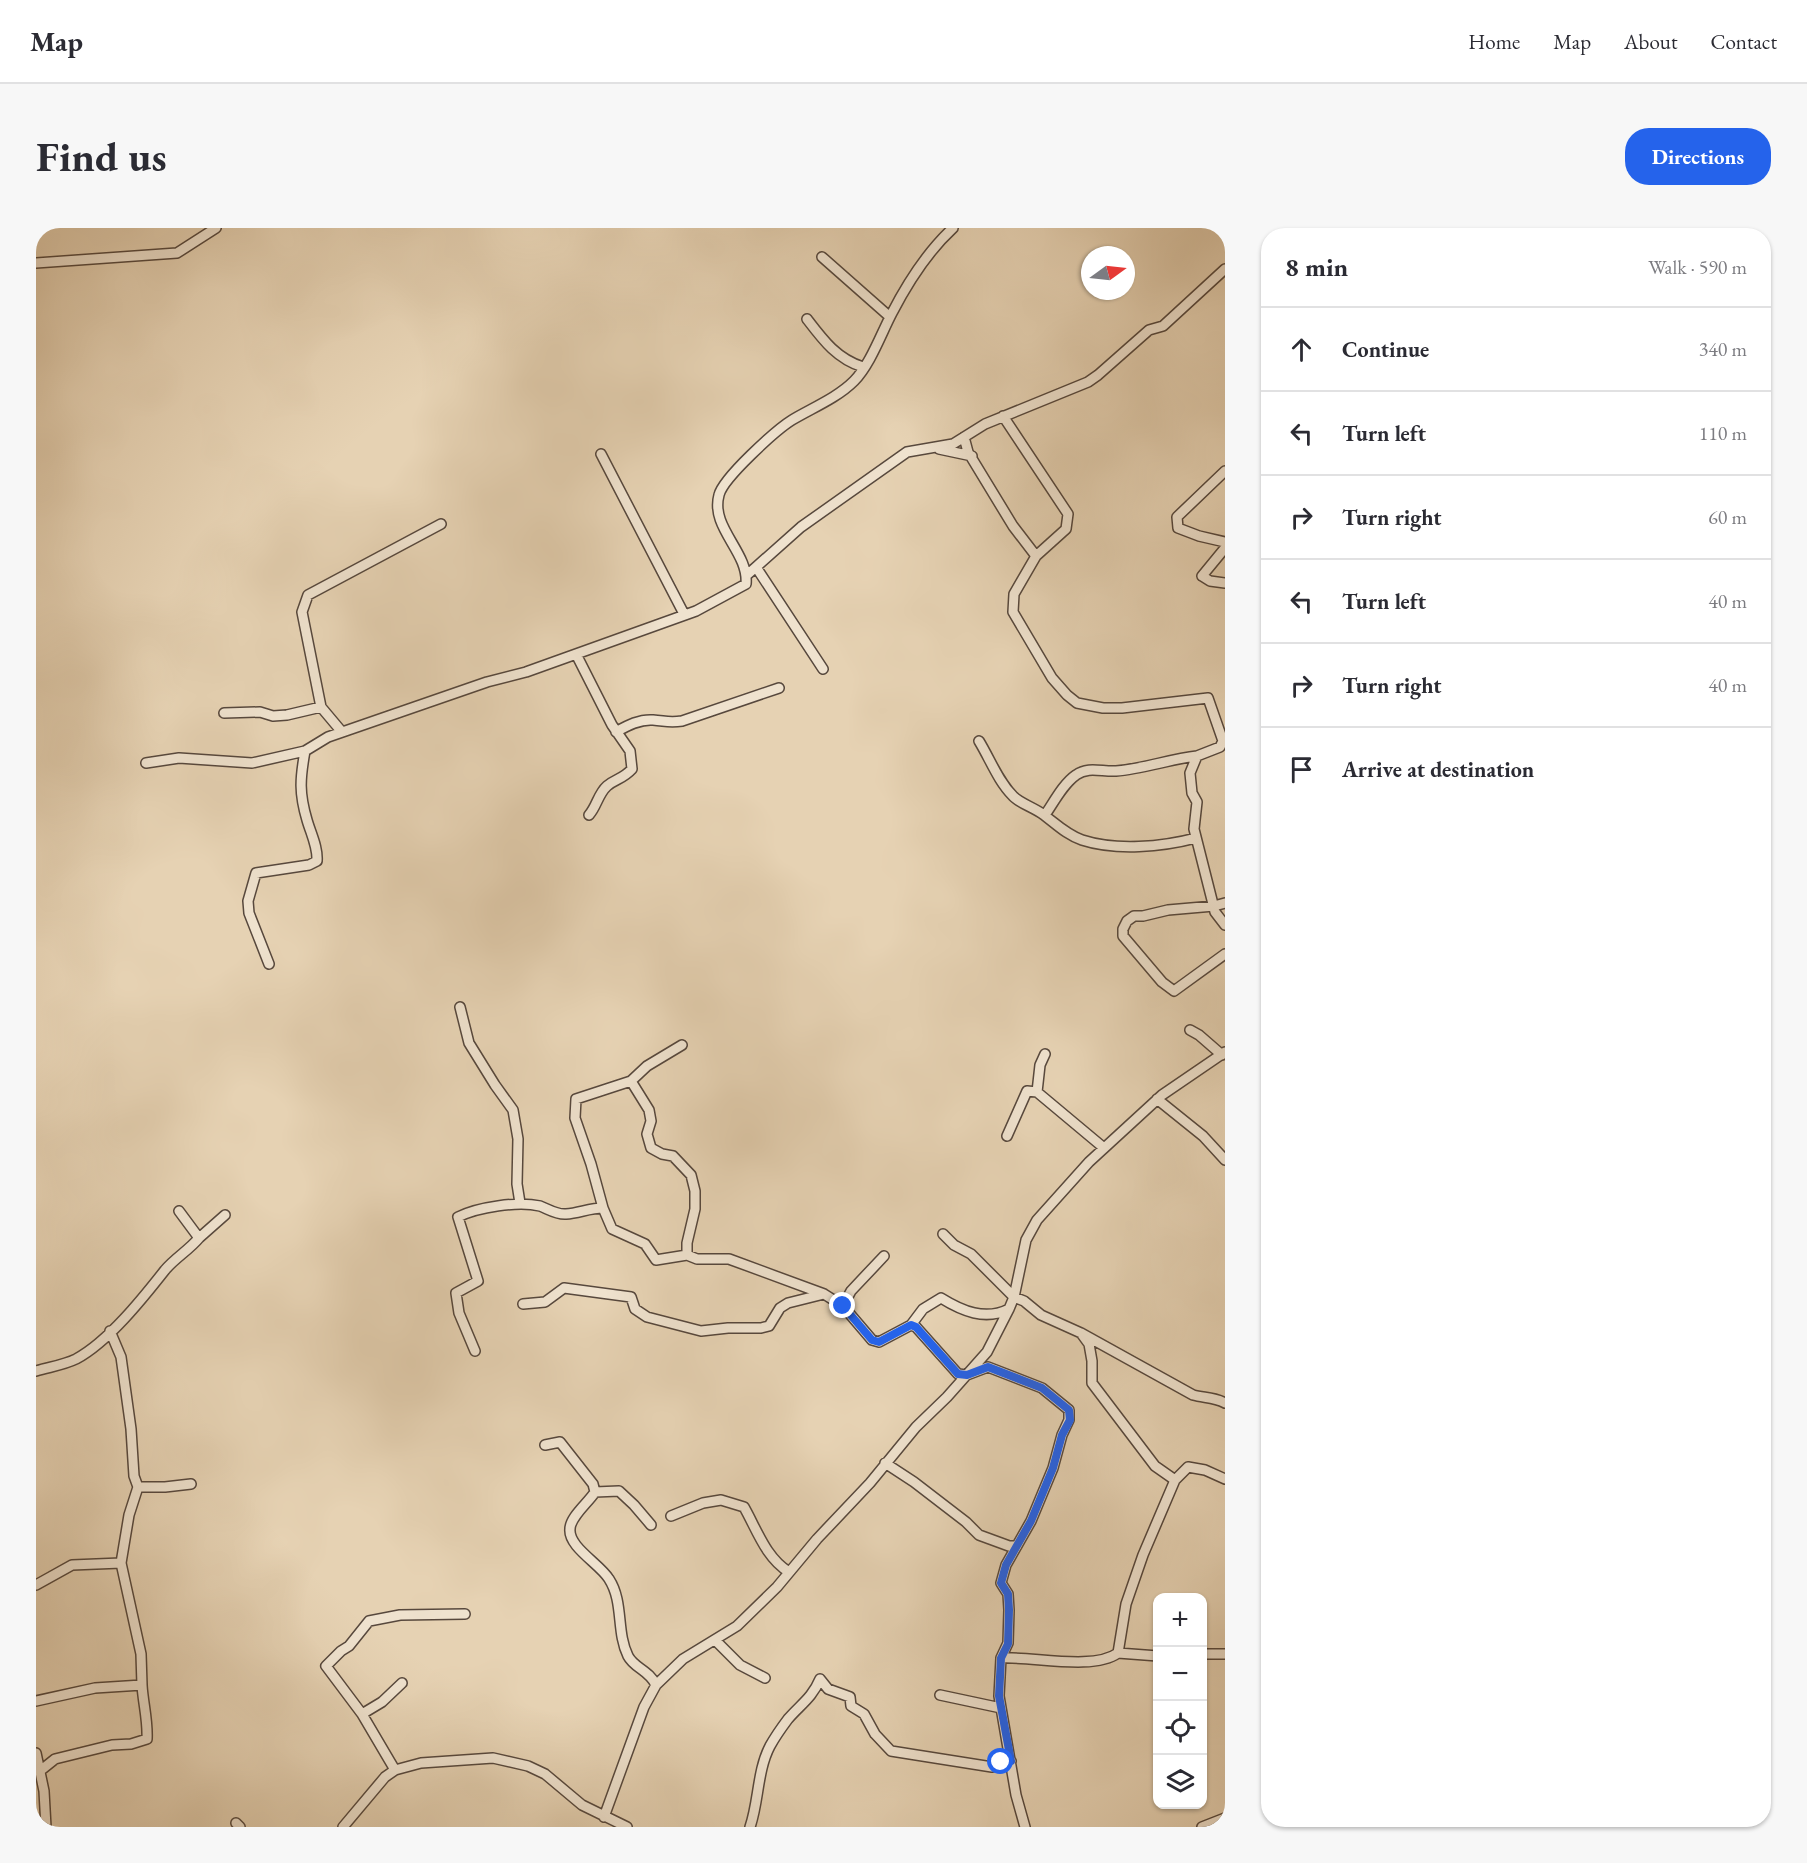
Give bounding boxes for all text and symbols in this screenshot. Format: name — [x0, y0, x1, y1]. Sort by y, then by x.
text: Map — [30, 23, 83, 59]
text: Home — [1468, 28, 1520, 55]
text: Map — [1553, 28, 1591, 55]
text: About — [1624, 28, 1677, 55]
text: Contact — [1710, 28, 1777, 55]
button: Directions — [1625, 128, 1771, 185]
text: Find us — [36, 129, 167, 184]
north arrow — [1081, 246, 1135, 300]
text: 8 min — [1285, 250, 1348, 284]
text: Walk · 590 m — [1648, 254, 1747, 280]
icon: ahead — [1285, 333, 1318, 366]
text: Continue — [1342, 335, 1429, 364]
text: 340 m — [1699, 336, 1747, 362]
icon: left — [1285, 417, 1318, 450]
text: Turn left — [1342, 419, 1426, 448]
text: 110 m — [1699, 420, 1747, 446]
icon: right — [1285, 501, 1318, 534]
text: Turn right — [1342, 503, 1441, 532]
text: 60 m — [1708, 504, 1747, 530]
icon: left — [1285, 585, 1318, 618]
text: Turn left — [1342, 587, 1426, 616]
text: 40 m — [1708, 588, 1747, 614]
icon: right — [1285, 669, 1318, 702]
text: Turn right — [1342, 671, 1441, 700]
text: 40 m — [1708, 672, 1747, 698]
icon: arrive — [1285, 753, 1318, 786]
text: Arrive at destination — [1342, 755, 1534, 784]
route end — [829, 1292, 855, 1318]
map controls — [1153, 1593, 1207, 1809]
button: + — [1153, 1593, 1207, 1647]
button: − — [1153, 1647, 1207, 1701]
button: locate — [1153, 1701, 1207, 1755]
route start — [987, 1748, 1013, 1774]
button: layers — [1153, 1755, 1207, 1809]

